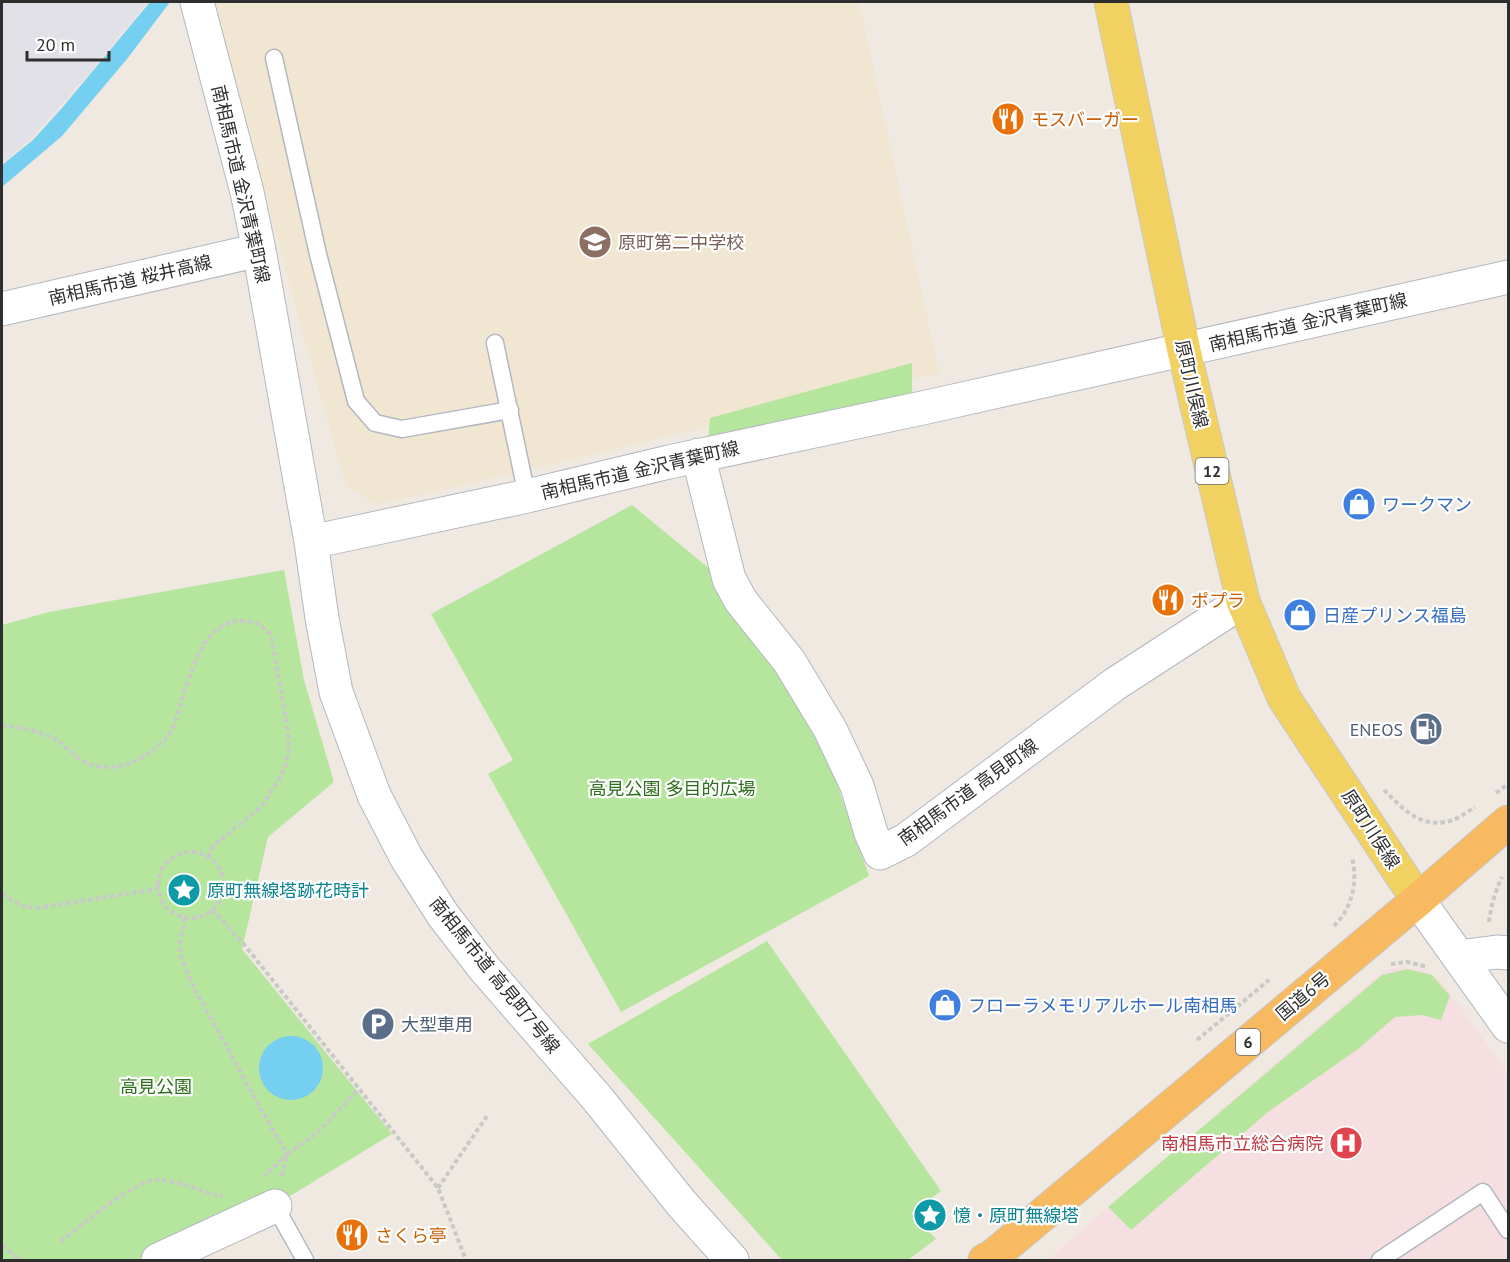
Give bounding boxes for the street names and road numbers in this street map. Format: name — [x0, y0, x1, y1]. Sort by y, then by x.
street label: 南相馬市道 金沢青葉町線 — [207, 83, 275, 285]
street label: 南相馬市道 桜井高線 — [46, 250, 214, 310]
street label: 南相馬市道 金沢青葉町線 — [1207, 288, 1409, 356]
street label: 原町川俣線 — [1171, 338, 1213, 430]
street label: 南相馬市道 金沢青葉町線 — [539, 436, 741, 504]
road number: 12 — [1196, 458, 1228, 484]
street label: 南相馬市道 高見町線 — [894, 734, 1042, 850]
street label: 原町川俣線 — [1337, 785, 1405, 873]
street label: 南相馬市道 高見町7号線 — [425, 892, 565, 1058]
street label: 国道6号 — [1271, 967, 1335, 1025]
road number: 6 — [1236, 1029, 1260, 1055]

